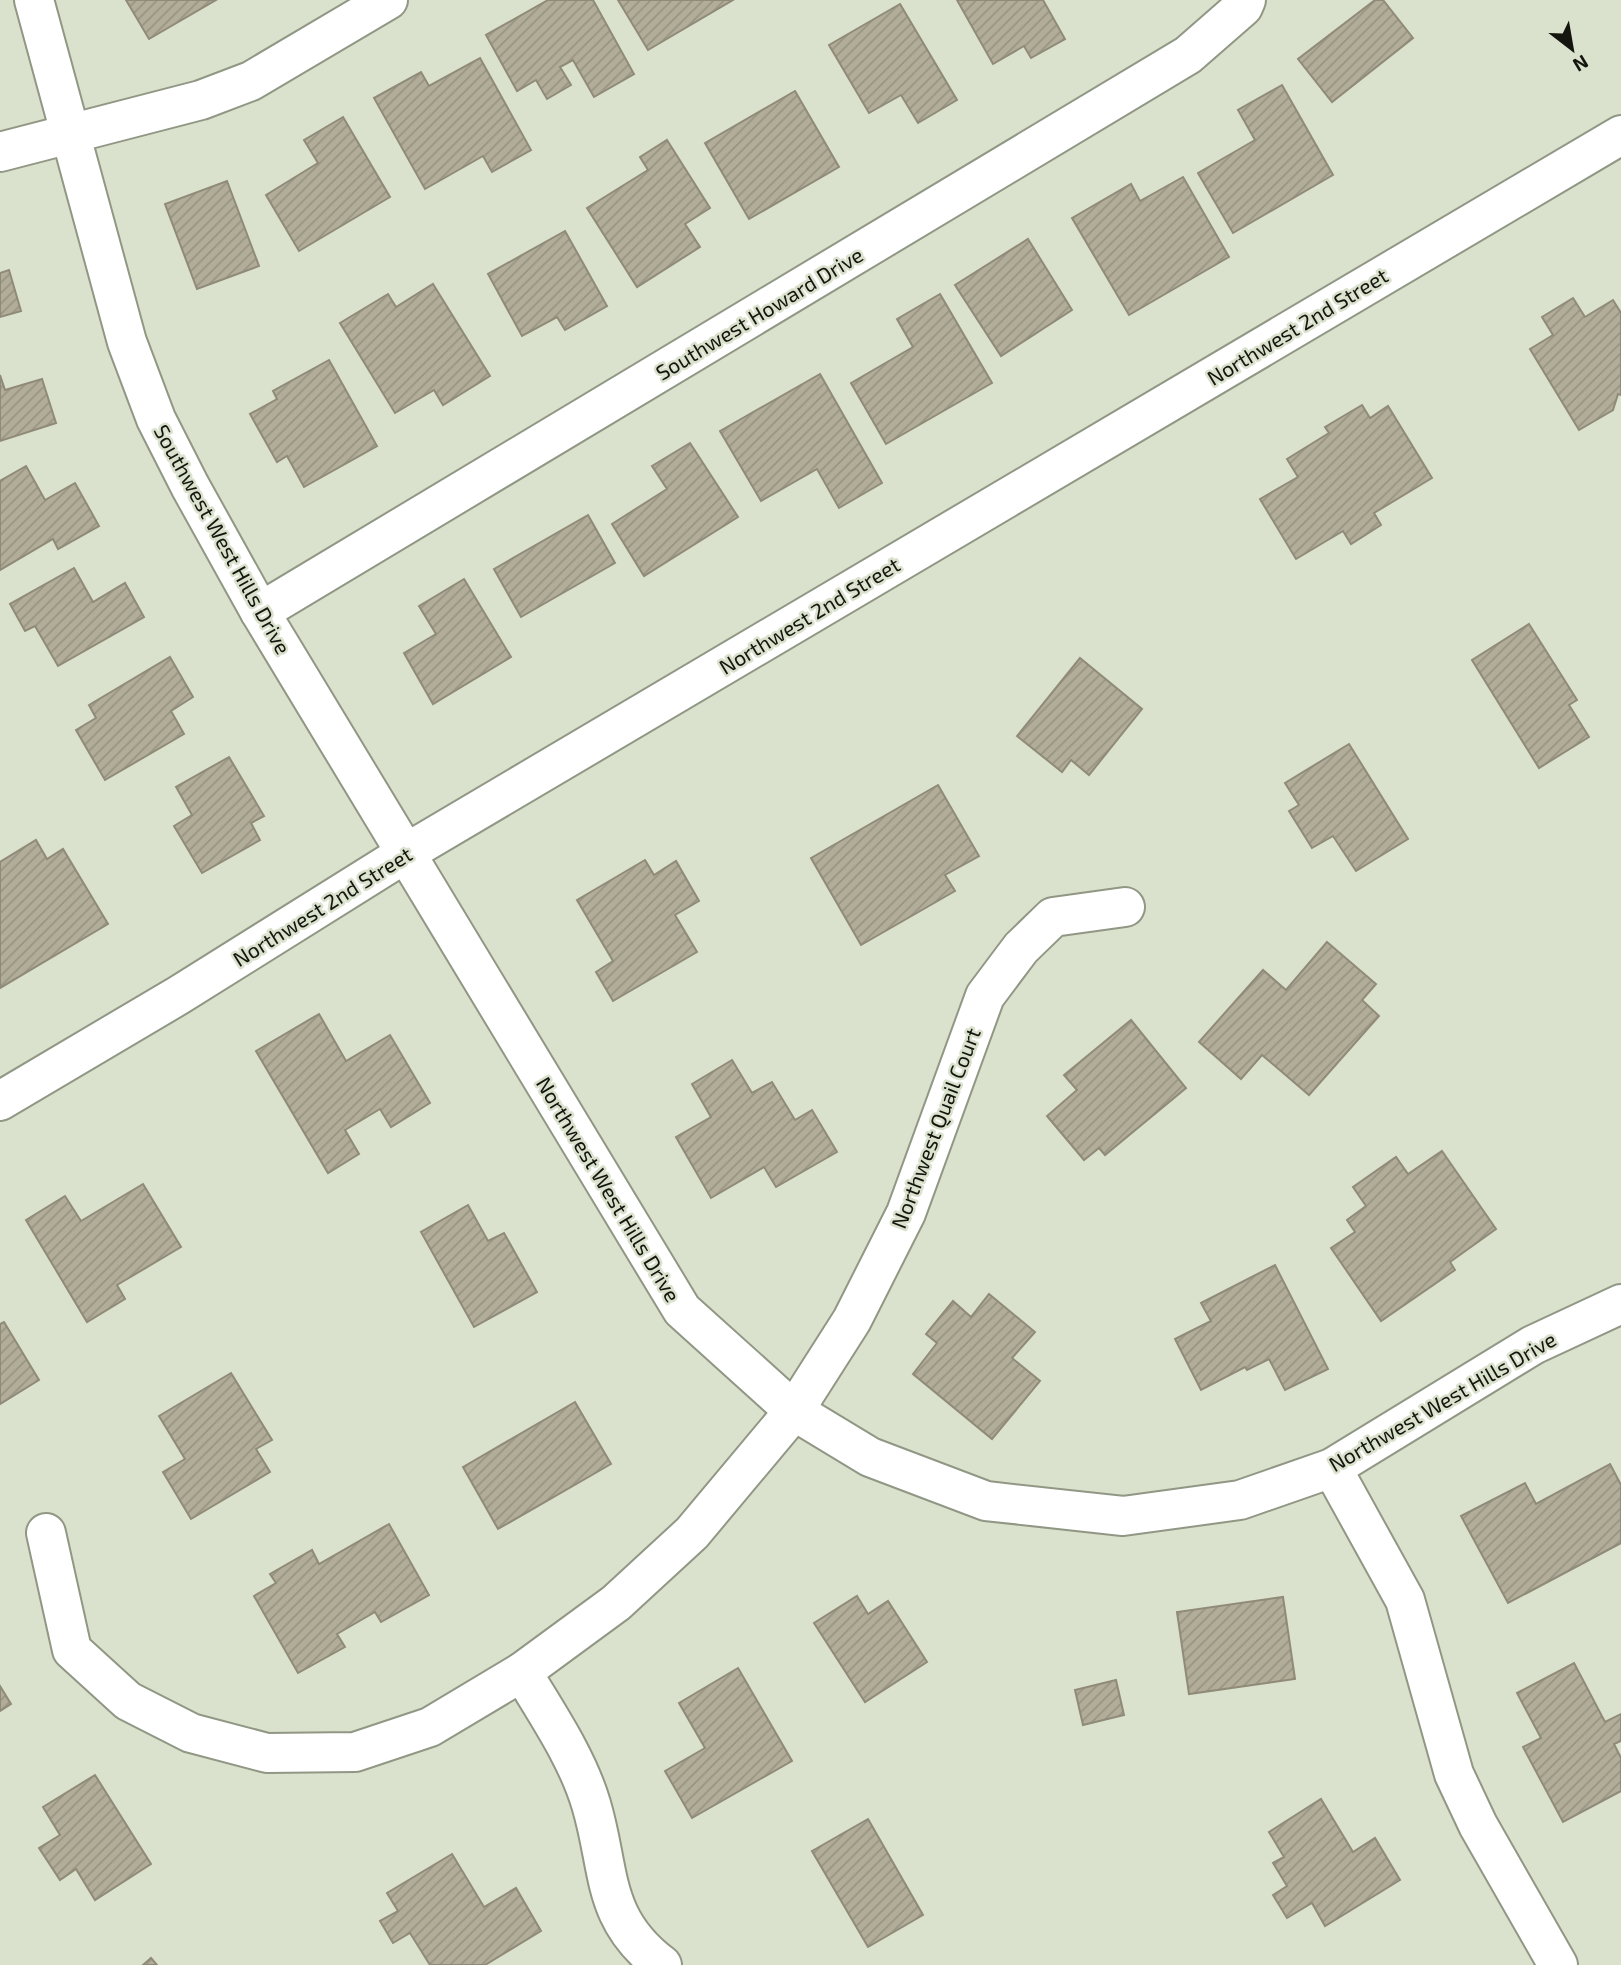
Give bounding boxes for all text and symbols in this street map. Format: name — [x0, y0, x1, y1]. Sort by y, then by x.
north arrow — [1537, 14, 1607, 84]
text: N — [1569, 51, 1593, 77]
street label: Southwest Howard Drive — [651, 241, 867, 385]
street label: Northwest 2nd Street — [1202, 262, 1392, 390]
street label: Southwest West Hills Drive — [149, 420, 297, 658]
street label: Northwest 2nd Street — [714, 551, 904, 679]
street label: Northwest 2nd Street — [228, 841, 416, 971]
street label: Northwest Quail Court — [885, 1024, 986, 1232]
street label: Northwest West Hills Drive — [532, 1072, 686, 1306]
street label: Northwest West Hills Drive — [1324, 1326, 1560, 1476]

